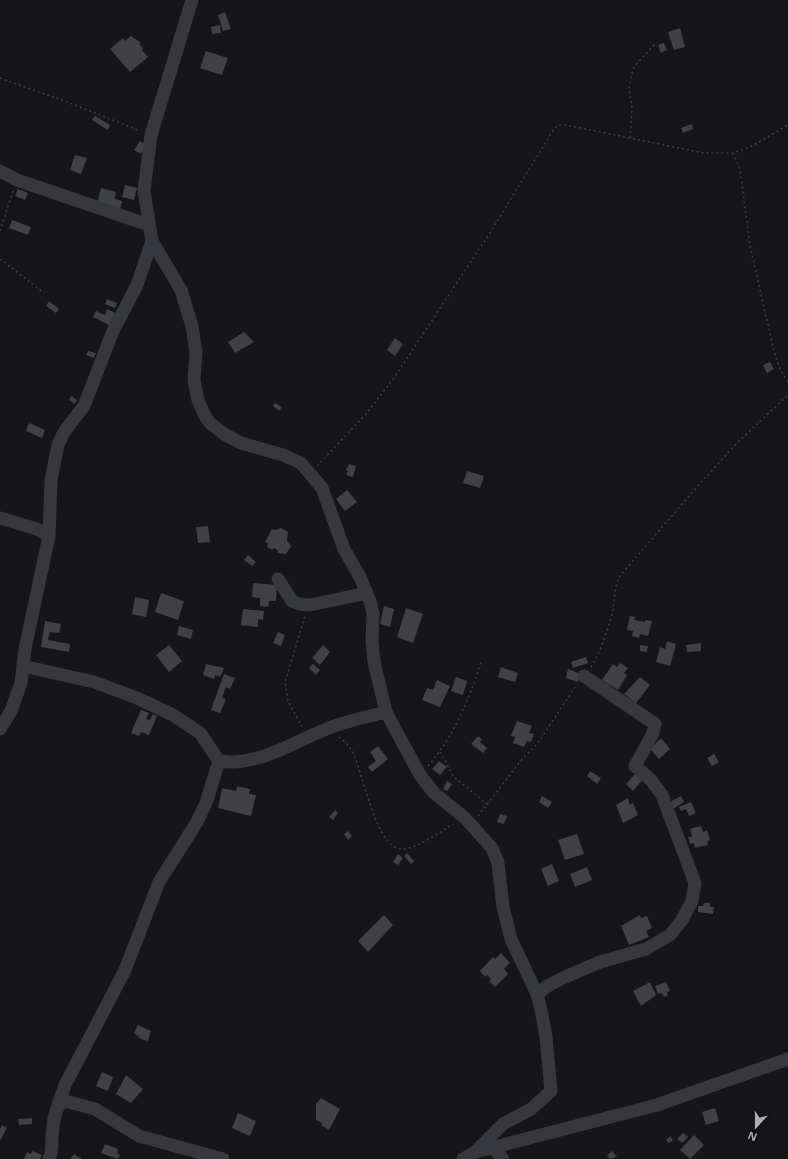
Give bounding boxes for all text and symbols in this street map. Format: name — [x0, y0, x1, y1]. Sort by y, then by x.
north arrow — [736, 1107, 776, 1147]
text: N — [745, 1128, 759, 1145]

